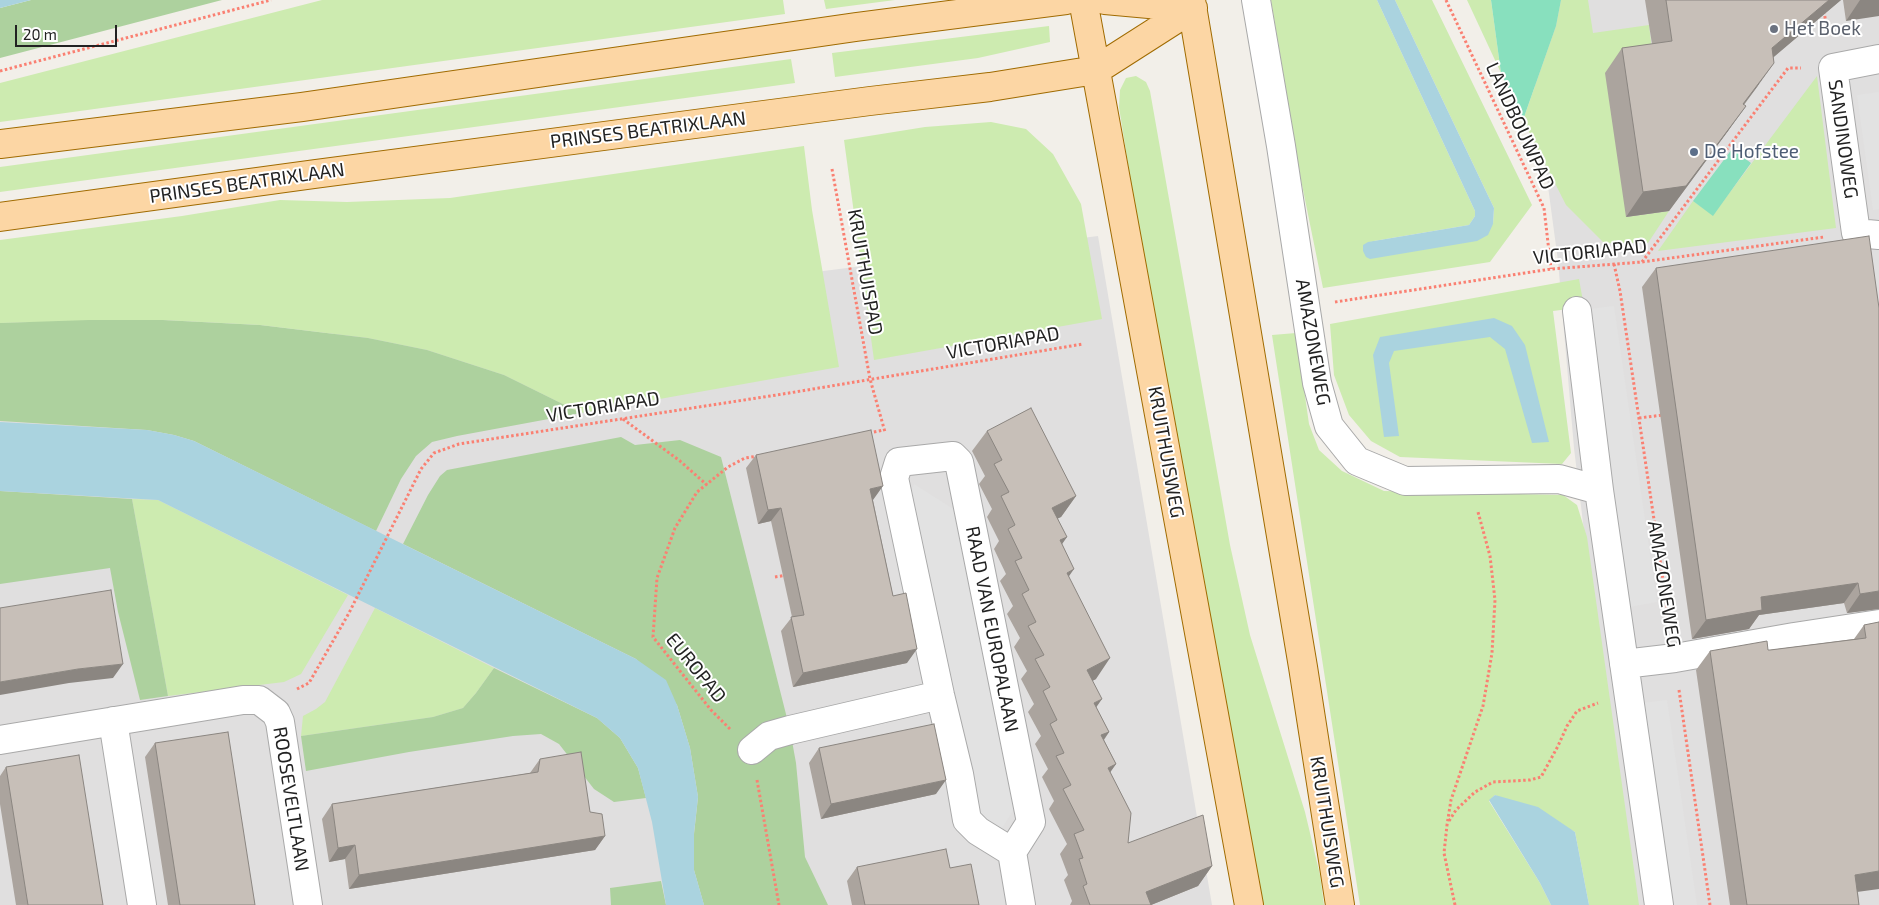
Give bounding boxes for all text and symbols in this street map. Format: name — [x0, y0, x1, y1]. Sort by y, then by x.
scale bar — [18, 15, 120, 47]
place label: Het Boek — [1784, 18, 1861, 40]
marker: Het Boek — [1768, 23, 1780, 35]
text: 20 m — [23, 25, 57, 43]
street label: LANDBOUWPAD — [1481, 59, 1559, 193]
street label: SANDINOWEG — [1823, 78, 1863, 200]
street label: PRINSES BEATRIXLAAN — [549, 107, 747, 153]
place label: De Hofstee — [1704, 141, 1799, 163]
marker: De Hofstee — [1688, 146, 1700, 158]
street label: PRINSES BEATRIXLAAN — [148, 158, 346, 208]
street label: KRUITHUISPAD — [843, 207, 887, 337]
street label: VICTORIAPAD — [1532, 235, 1648, 269]
street label: AMAZONEWEG — [1291, 277, 1335, 407]
street label: VICTORIAPAD — [945, 322, 1061, 364]
street label: KRUITHUISWEG — [1143, 384, 1189, 520]
street label: VICTORIAPAD — [545, 387, 661, 427]
street label: AMAZONEWEG — [1643, 519, 1685, 649]
street label: RAAD VAN EUROPALAAN — [961, 524, 1023, 734]
street label: EUROPAD — [661, 629, 731, 707]
street label: ROOSEVELTLAAN — [268, 725, 314, 873]
street label: KRUITHUISWEG — [1305, 754, 1349, 890]

